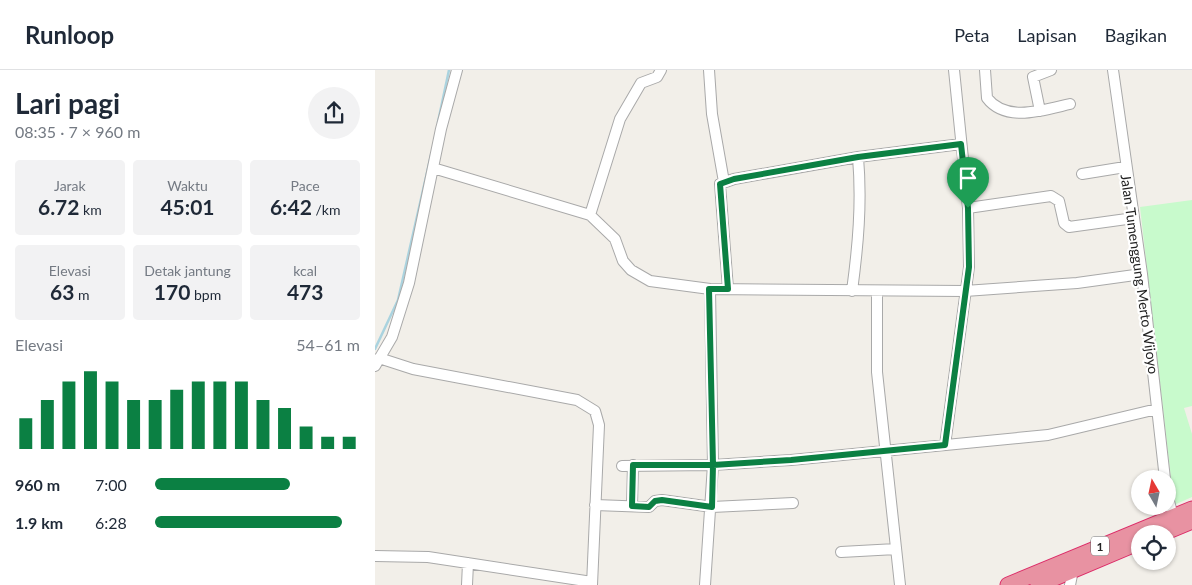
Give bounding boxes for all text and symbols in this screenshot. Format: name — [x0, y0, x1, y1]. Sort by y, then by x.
text: Runloop — [25, 20, 114, 49]
text: Peta — [954, 24, 989, 46]
text: Lapisan — [1017, 24, 1077, 46]
text: Bagikan — [1105, 24, 1167, 46]
text: Lari pagi — [15, 86, 120, 120]
button: share — [308, 87, 360, 139]
text: 08:35 · 7 × 960 m — [15, 122, 140, 141]
pin — [947, 157, 989, 208]
icon: arrive — [954, 164, 982, 192]
street label: Jalan Tumenggung Merto Wijoyo — [1118, 173, 1162, 375]
text: Jarak — [54, 177, 86, 194]
text: Waktu — [167, 177, 208, 194]
text: Pace — [291, 177, 320, 194]
text: 6.72 — [38, 194, 79, 219]
text: 45:01 — [160, 194, 215, 219]
text: 6:42 — [270, 194, 312, 219]
text: km — [79, 201, 102, 218]
text: /km — [312, 201, 340, 218]
text: Elevasi — [49, 262, 91, 279]
text: Detak jantung — [144, 262, 231, 279]
text: kcal — [293, 262, 317, 279]
text: 63 — [50, 279, 74, 304]
text: 170 — [154, 279, 190, 304]
text: 473 — [287, 279, 323, 304]
text: m — [74, 286, 90, 303]
text: bpm — [190, 286, 221, 303]
text: Elevasi — [15, 335, 63, 354]
text: 54–61 m — [296, 335, 360, 354]
north arrow — [1131, 470, 1176, 515]
map controls — [1131, 470, 1176, 570]
text: 960 m — [15, 475, 60, 494]
text: 7:00 — [95, 475, 127, 494]
text: 1.9 km — [15, 513, 63, 532]
text: 6:28 — [95, 513, 127, 532]
button: locate — [1131, 525, 1176, 570]
road number: 1 — [1091, 536, 1109, 556]

